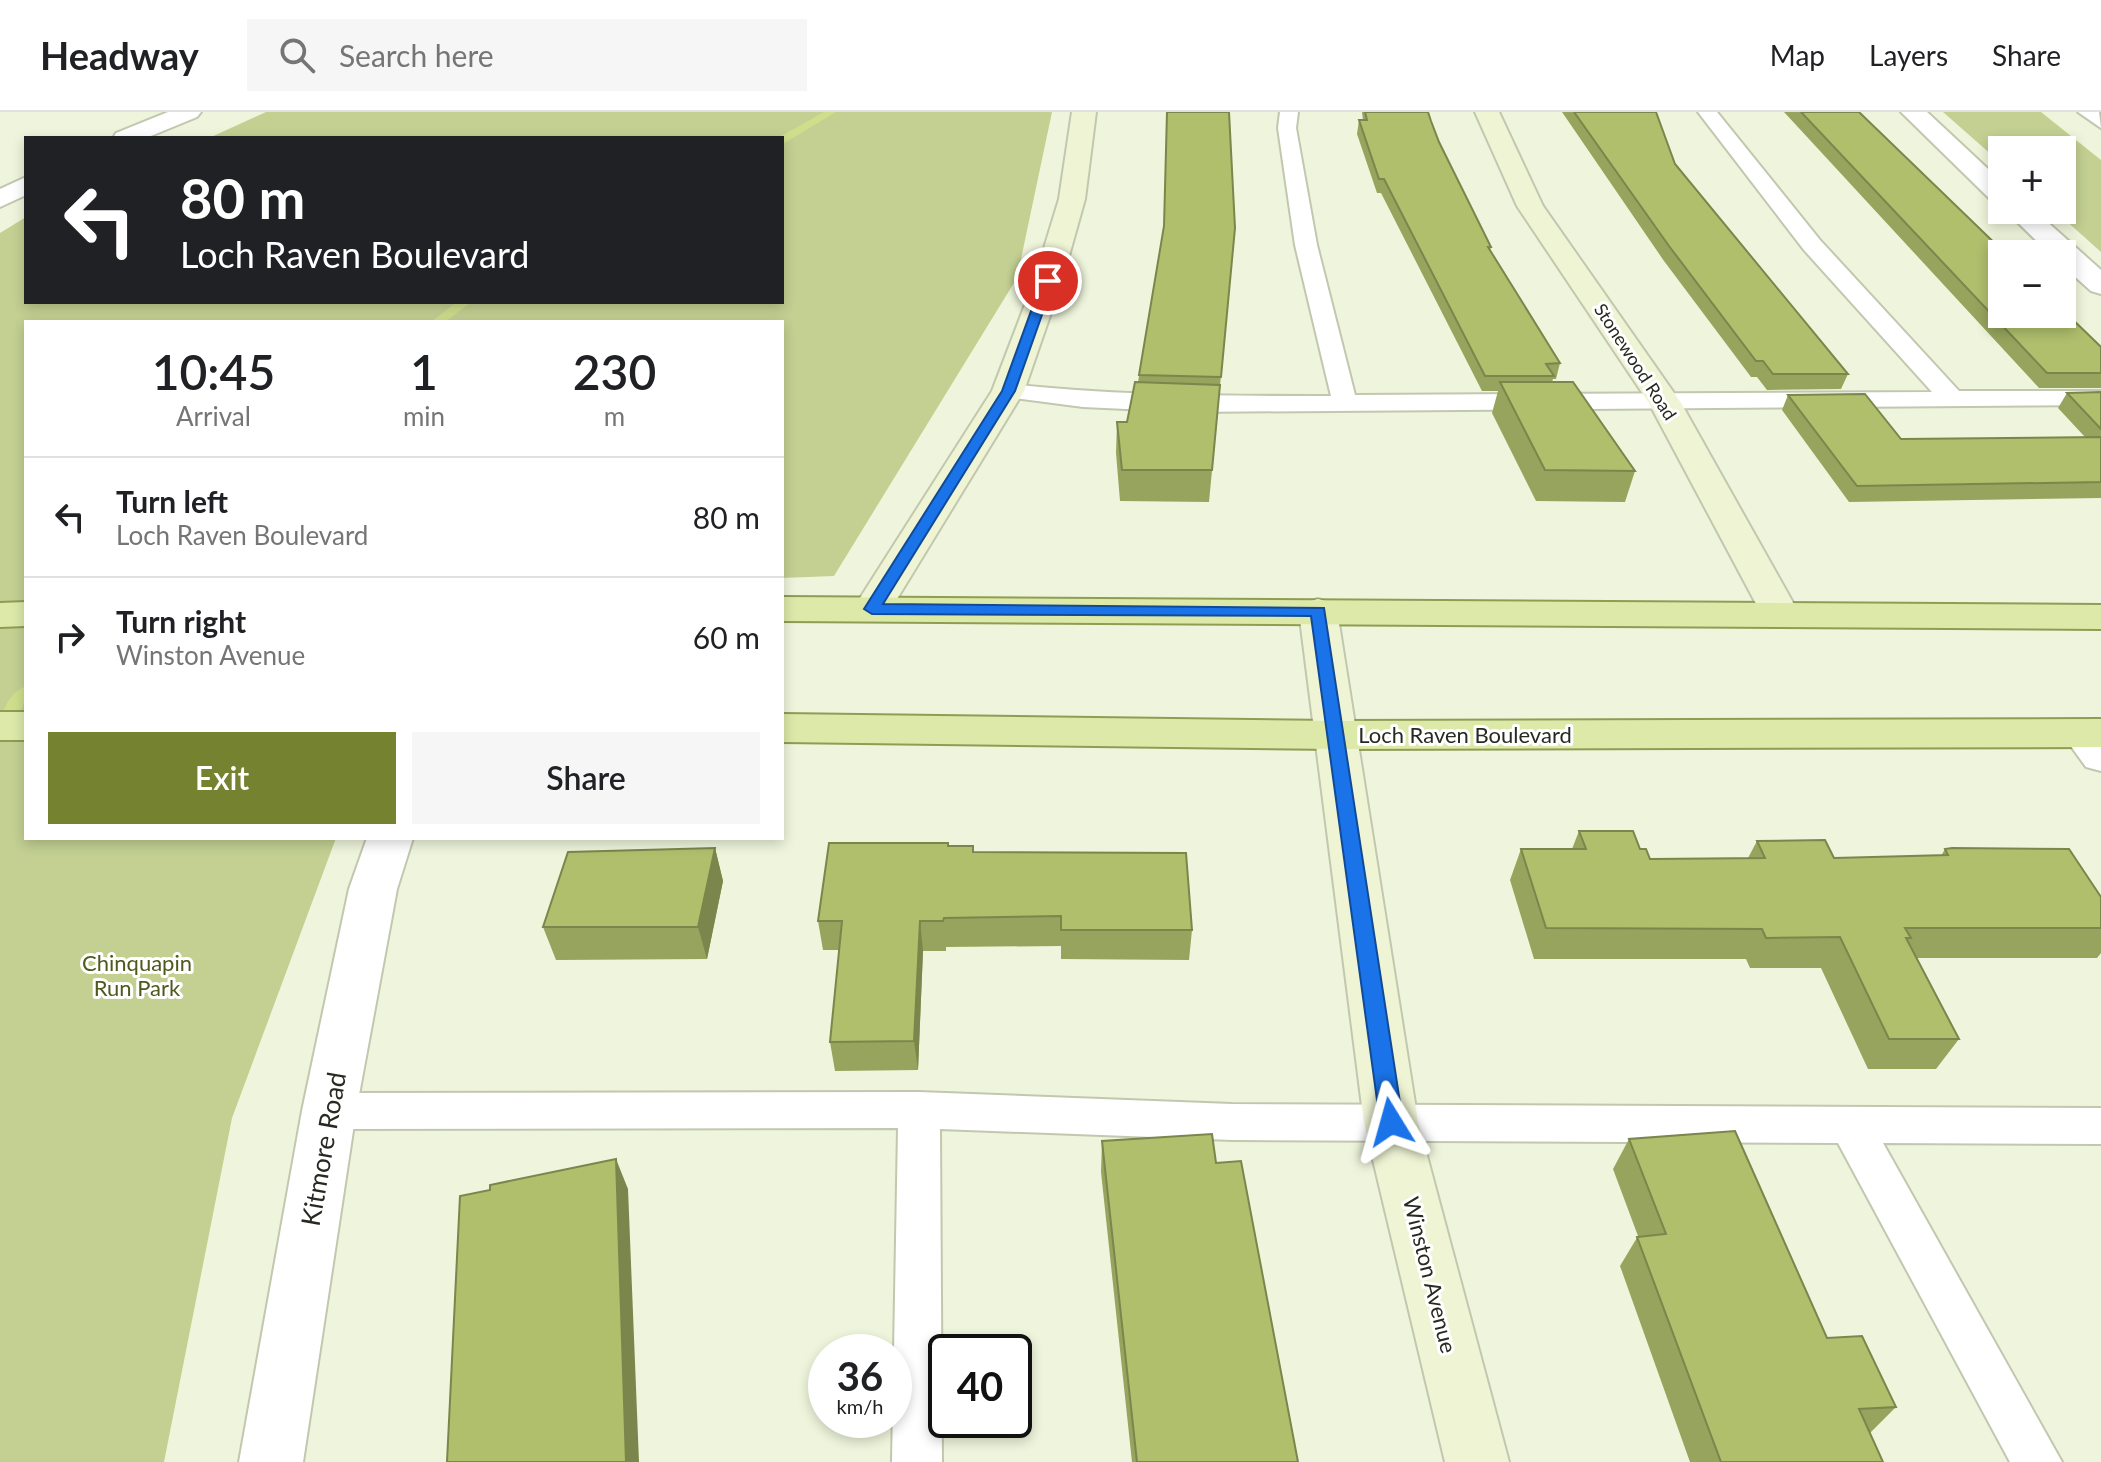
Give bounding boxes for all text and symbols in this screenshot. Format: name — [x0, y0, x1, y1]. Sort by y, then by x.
search box — [247, 19, 807, 91]
text: Headway — [40, 32, 199, 78]
icon: search — [275, 33, 319, 77]
text: Search here — [339, 37, 494, 73]
text: Map — [1770, 38, 1825, 72]
text: Layers — [1869, 38, 1948, 72]
text: Share — [1992, 38, 2061, 72]
map controls — [1988, 136, 2076, 328]
button: + — [1988, 136, 2076, 224]
text: 80 m — [180, 164, 305, 231]
icon: left — [48, 168, 152, 272]
text: Loch Raven Boulevard — [180, 232, 530, 276]
button: − — [1988, 240, 2076, 328]
pin — [1014, 247, 1082, 315]
icon: arrive — [1026, 259, 1070, 303]
street label: Stonewood Road — [1590, 299, 1682, 424]
text: 10:45 — [152, 343, 275, 400]
text: 1 — [410, 343, 438, 400]
text: 230 — [573, 343, 656, 400]
text: Arrival — [176, 400, 251, 432]
text: min — [403, 400, 445, 432]
text: m — [604, 400, 625, 432]
text: Turn left — [116, 483, 228, 519]
icon: left — [48, 495, 92, 539]
text: 80 m — [693, 499, 760, 535]
text: Loch Raven Boulevard — [116, 519, 368, 551]
text: Turn right — [116, 603, 246, 639]
icon: right — [48, 615, 92, 659]
text: 60 m — [693, 619, 760, 655]
text: Winston Avenue — [116, 639, 305, 671]
street label: Loch Raven Boulevard — [1358, 721, 1572, 748]
button: Exit — [48, 732, 396, 824]
button: Share — [412, 732, 760, 824]
park label: Chinquapin Run Park — [82, 949, 192, 1001]
street label: Kitmore Road — [294, 1069, 352, 1228]
position arrow — [1349, 1080, 1433, 1164]
street label: Winston Avenue — [1398, 1194, 1463, 1356]
speed limit sign: 40 — [928, 1334, 1032, 1438]
text: 36 — [837, 1352, 883, 1400]
text: km/h — [837, 1394, 883, 1418]

